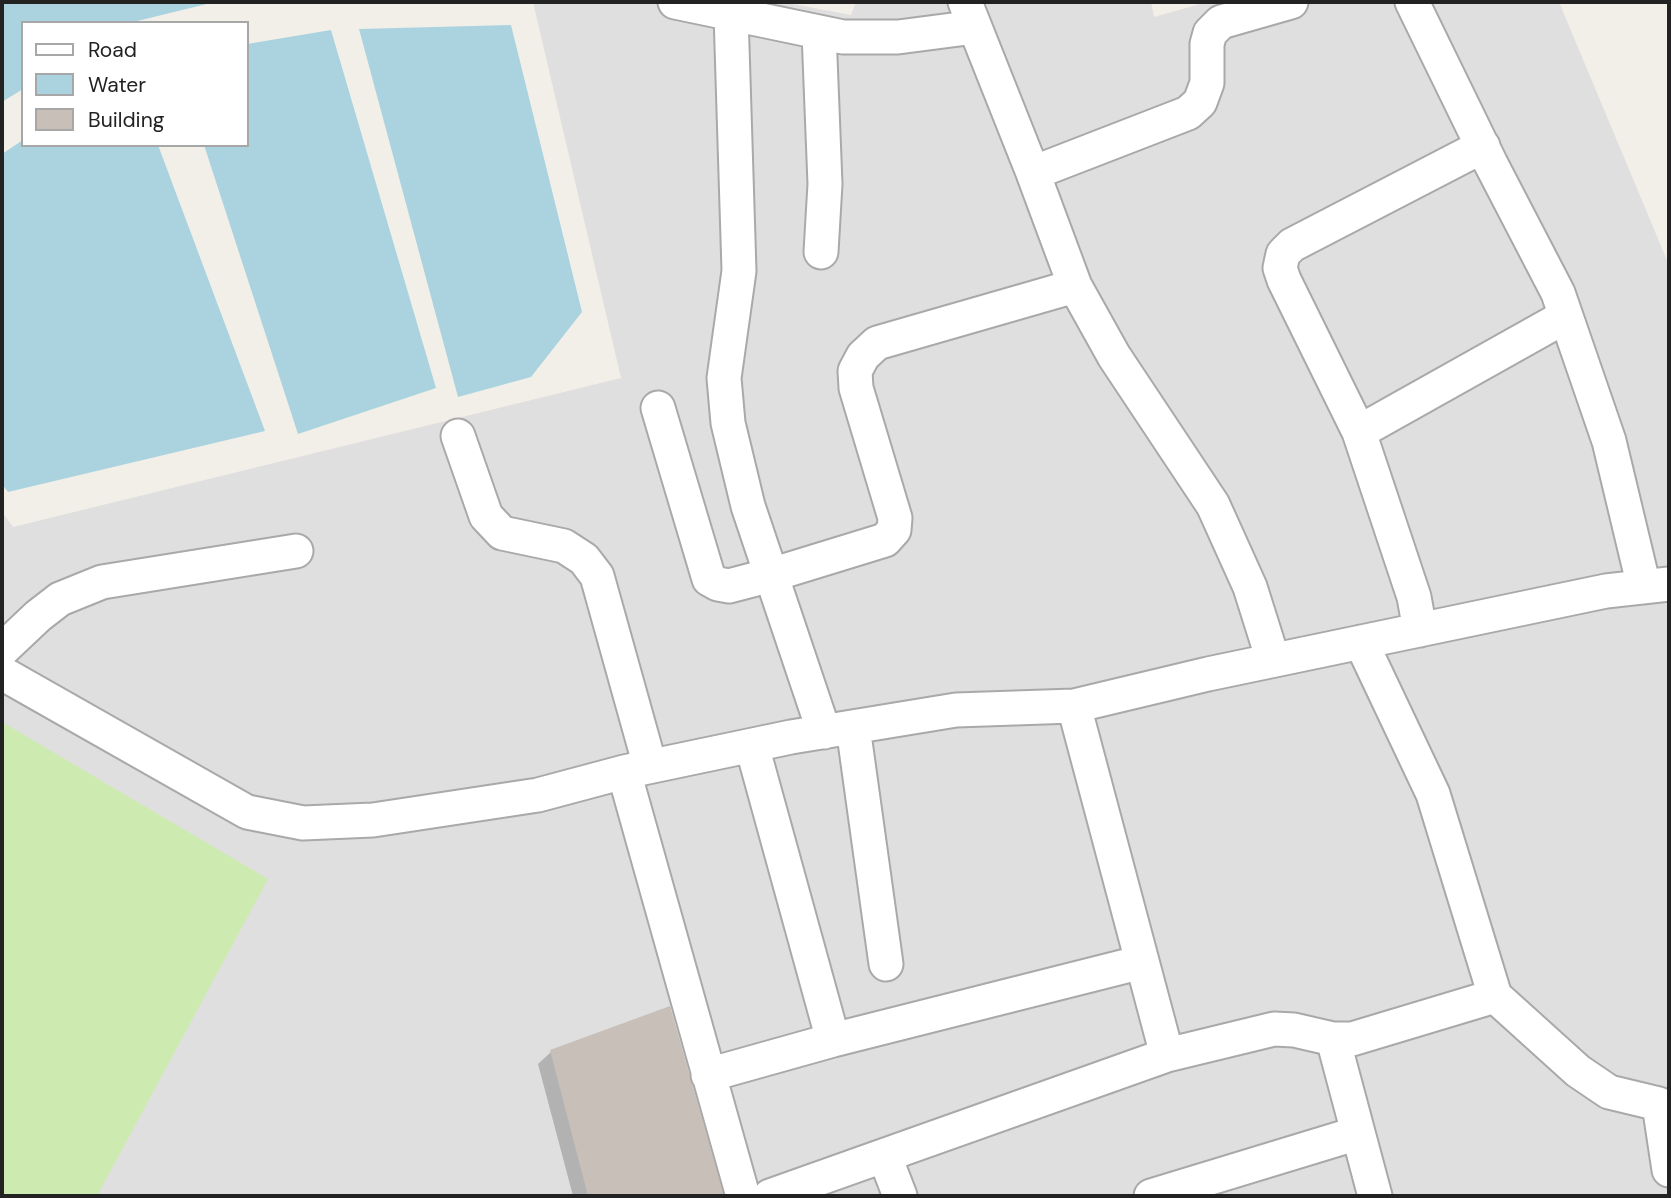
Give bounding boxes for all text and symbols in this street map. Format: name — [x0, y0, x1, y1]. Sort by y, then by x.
legend — [21, 21, 248, 147]
text: Road — [88, 36, 137, 64]
text: Water — [88, 71, 146, 99]
text: Building — [88, 106, 164, 134]

